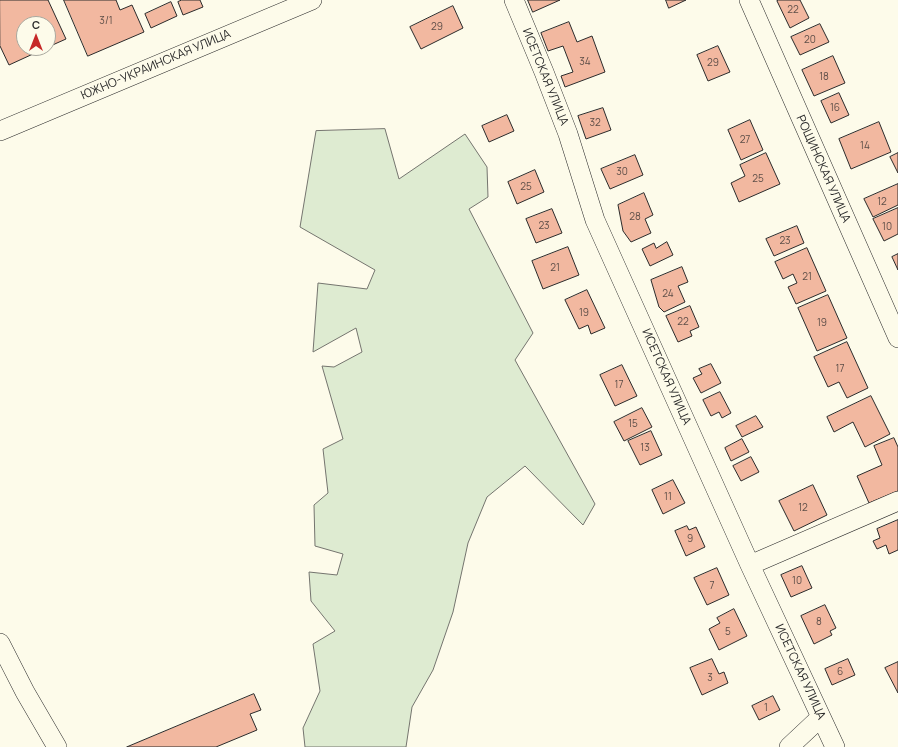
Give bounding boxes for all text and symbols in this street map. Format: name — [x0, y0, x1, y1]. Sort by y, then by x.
house number: 22 — [787, 4, 799, 16]
house number: 3/1 — [99, 15, 113, 27]
north arrow — [16, 16, 56, 56]
text: С — [32, 17, 40, 32]
house number: 29 — [431, 21, 443, 33]
street label: ИСЕТСКАЯ УЛИЦА — [519, 26, 571, 128]
street label: ЮЖНО-УКРАИНСКАЯ УЛИЦА — [79, 27, 233, 103]
house number: 20 — [804, 34, 816, 46]
house number: 34 — [579, 56, 591, 68]
house number: 29 — [707, 57, 719, 69]
house number: 18 — [819, 71, 829, 83]
house number: 16 — [830, 102, 840, 114]
street label: РОЩИНСКАЯ УЛИЦА — [793, 113, 853, 225]
house number: 32 — [589, 117, 601, 129]
house number: 27 — [740, 134, 750, 146]
house number: 14 — [860, 140, 870, 152]
house number: 30 — [616, 166, 628, 178]
house number: 25 — [752, 173, 764, 185]
house number: 25 — [520, 181, 532, 193]
house number: 12 — [877, 196, 887, 208]
house number: 28 — [629, 211, 641, 223]
house number: 23 — [538, 220, 550, 232]
house number: 10 — [882, 221, 892, 233]
house number: 23 — [779, 235, 791, 247]
house number: 21 — [550, 262, 560, 274]
house number: 21 — [802, 271, 812, 283]
house number: 24 — [662, 288, 674, 300]
house number: 19 — [579, 307, 589, 319]
house number: 22 — [677, 316, 689, 328]
house number: 19 — [817, 317, 827, 329]
street label: ИСЕТСКАЯ УЛИЦА — [638, 327, 694, 427]
house number: 17 — [836, 363, 844, 375]
house number: 17 — [615, 379, 623, 391]
house number: 15 — [628, 418, 638, 430]
house number: 13 — [640, 442, 650, 454]
house number: 11 — [664, 491, 672, 503]
house number: 12 — [798, 502, 808, 514]
house number: 9 — [687, 533, 693, 545]
house number: 10 — [792, 575, 802, 587]
house number: 7 — [709, 580, 715, 592]
house number: 8 — [816, 616, 822, 628]
street label: ИСЕТСКАЯ УЛИЦА — [772, 622, 828, 722]
house number: 5 — [725, 626, 731, 638]
house number: 6 — [837, 666, 843, 678]
house number: 3 — [707, 672, 713, 684]
house number: 1 — [764, 702, 768, 714]

